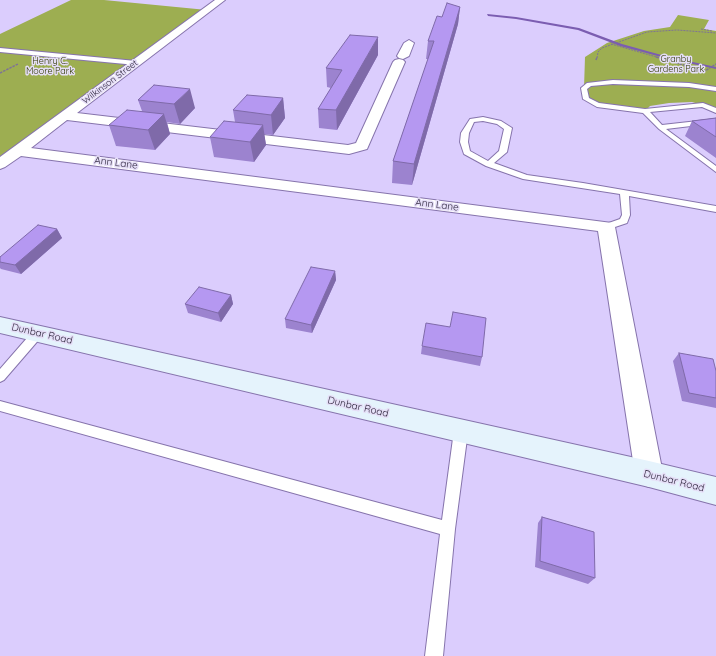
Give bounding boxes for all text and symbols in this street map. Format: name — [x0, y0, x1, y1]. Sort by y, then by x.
park label: Granby Gardens Park — [648, 54, 704, 75]
park label: Henry C. Moore Park — [26, 56, 74, 77]
street label: Wilkinson Street — [80, 58, 140, 106]
street label: Ann Lane — [94, 154, 138, 172]
street label: Ann Lane — [415, 196, 459, 214]
street label: Dunbar Road — [10, 321, 74, 347]
street label: Dunbar Road — [326, 394, 390, 420]
street label: Dunbar Road — [642, 468, 706, 494]

